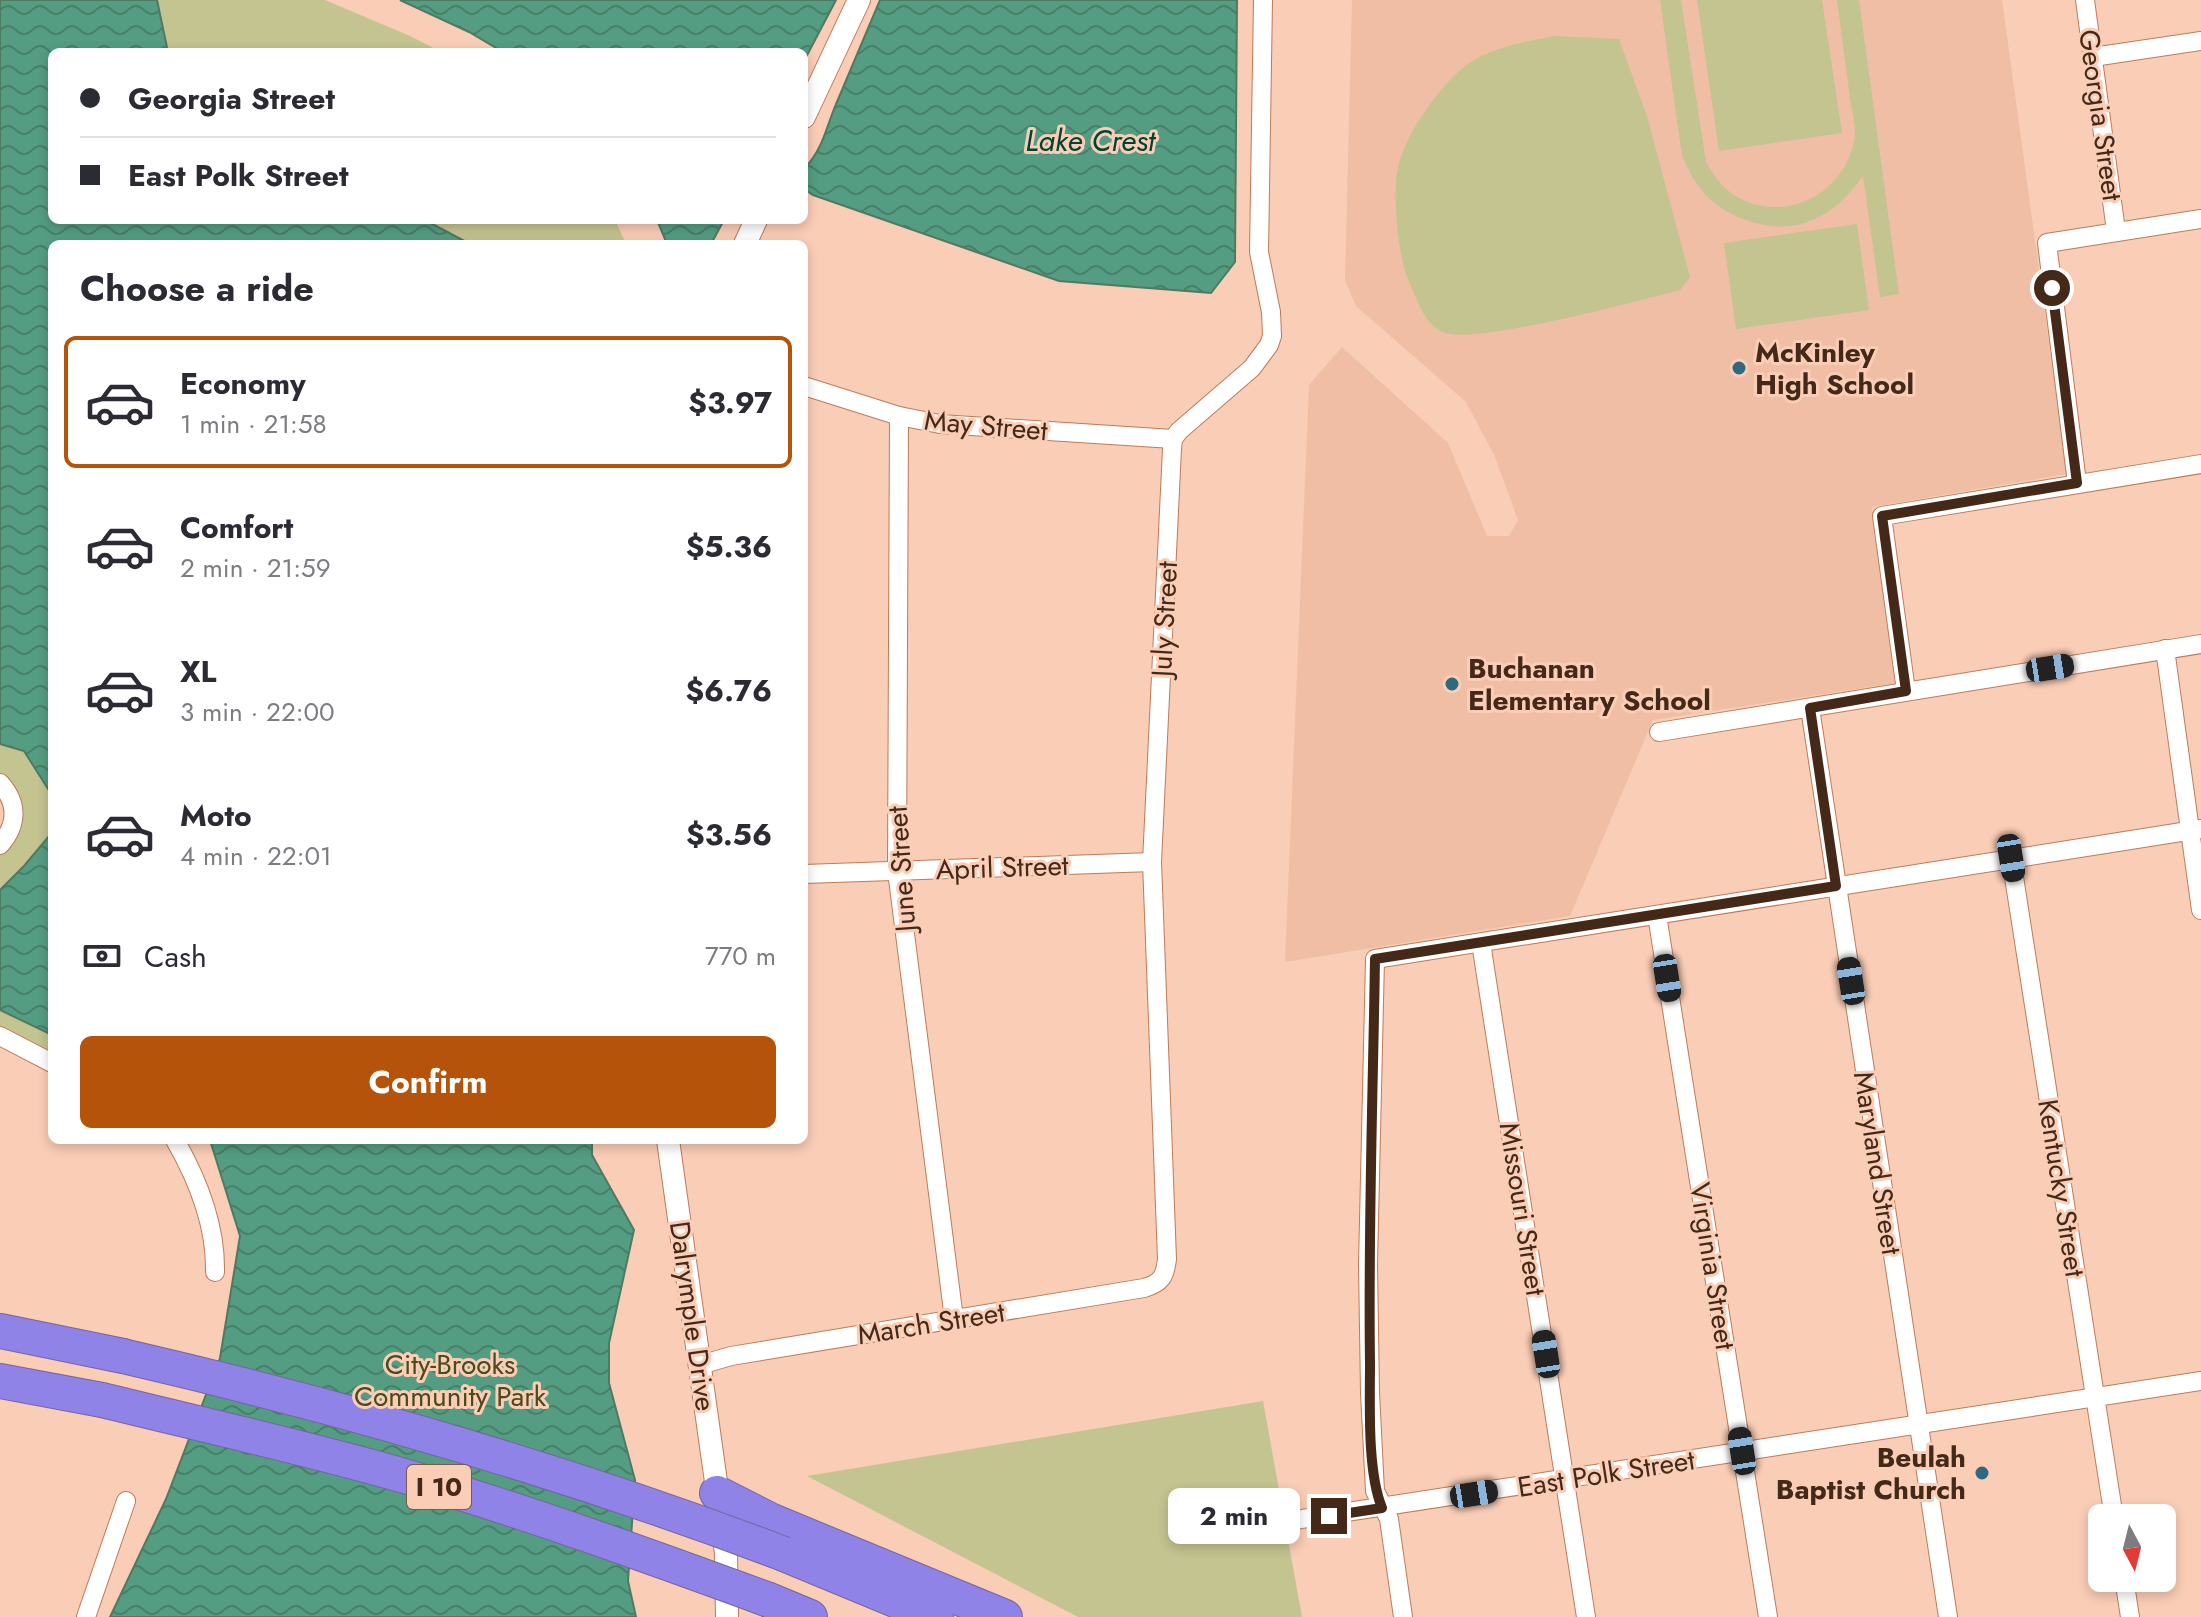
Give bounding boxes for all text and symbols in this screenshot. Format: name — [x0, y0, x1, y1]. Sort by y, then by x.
street label: Georgia Street — [2068, 27, 2133, 204]
text: Georgia Street — [128, 77, 335, 120]
water label: Lake Crest — [1025, 119, 1157, 162]
text: East Polk Street — [128, 154, 348, 197]
text: Choose a ride — [80, 262, 314, 314]
route start — [2034, 270, 2070, 306]
place label: McKinley High School — [1755, 332, 1914, 405]
marker: McKinley High School — [1730, 359, 1748, 377]
text: Economy — [180, 362, 306, 405]
icon: car — [84, 366, 156, 438]
text: $3.97 — [688, 381, 772, 424]
street label: May Street — [923, 400, 1050, 451]
text: 1 min · 21:58 — [180, 405, 327, 443]
text: Comfort — [180, 506, 293, 549]
icon: car — [84, 510, 156, 582]
text: $5.36 — [686, 525, 772, 568]
text: 2 min · 21:59 — [180, 549, 331, 587]
street label: July Street — [1141, 560, 1188, 682]
place label: Buchanan Elementary School — [1468, 648, 1711, 721]
text: XL — [180, 650, 216, 693]
car — [2024, 652, 2076, 684]
icon: car — [84, 654, 156, 726]
text: $6.76 — [685, 669, 772, 712]
marker: Buchanan Elementary School — [1443, 675, 1461, 693]
text: 3 min · 22:00 — [180, 693, 335, 731]
text: Moto — [180, 794, 252, 837]
icon: car — [84, 798, 156, 870]
street label: June Street — [877, 805, 927, 937]
text: $3.56 — [686, 813, 772, 856]
car — [1995, 832, 2027, 884]
text: 4 min · 22:01 — [180, 837, 332, 875]
street label: April Street — [935, 845, 1069, 890]
icon: cash — [80, 934, 124, 978]
text: Cash — [144, 935, 207, 978]
text: 770 m — [705, 937, 776, 975]
car — [1651, 952, 1683, 1004]
car — [1835, 955, 1867, 1007]
button: Confirm — [80, 1036, 776, 1128]
street label: Maryland Street — [1843, 1069, 1912, 1258]
street label: Kentucky Street — [2027, 1096, 2096, 1280]
street label: Missouri Street — [1489, 1120, 1556, 1299]
street label: Virginia Street — [1679, 1179, 1746, 1353]
street label: Dalrymple Drive — [659, 1219, 726, 1414]
street label: March Street — [854, 1292, 1008, 1355]
car — [1530, 1328, 1562, 1380]
park label: City-Brooks Community Park — [354, 1344, 547, 1417]
car — [1726, 1425, 1758, 1477]
place label: Beulah Baptist Church — [1776, 1437, 1966, 1510]
street label: East Polk Street — [1514, 1439, 1698, 1508]
marker: Beulah Baptist Church — [1973, 1464, 1991, 1482]
road number: I 10 — [407, 1465, 471, 1509]
car — [1448, 1478, 1500, 1510]
callout: 2 min — [1169, 1488, 1301, 1544]
text: 2 min — [1200, 1497, 1268, 1535]
route end — [1311, 1498, 1347, 1534]
north arrow — [2088, 1504, 2176, 1592]
map controls — [2088, 1504, 2176, 1592]

